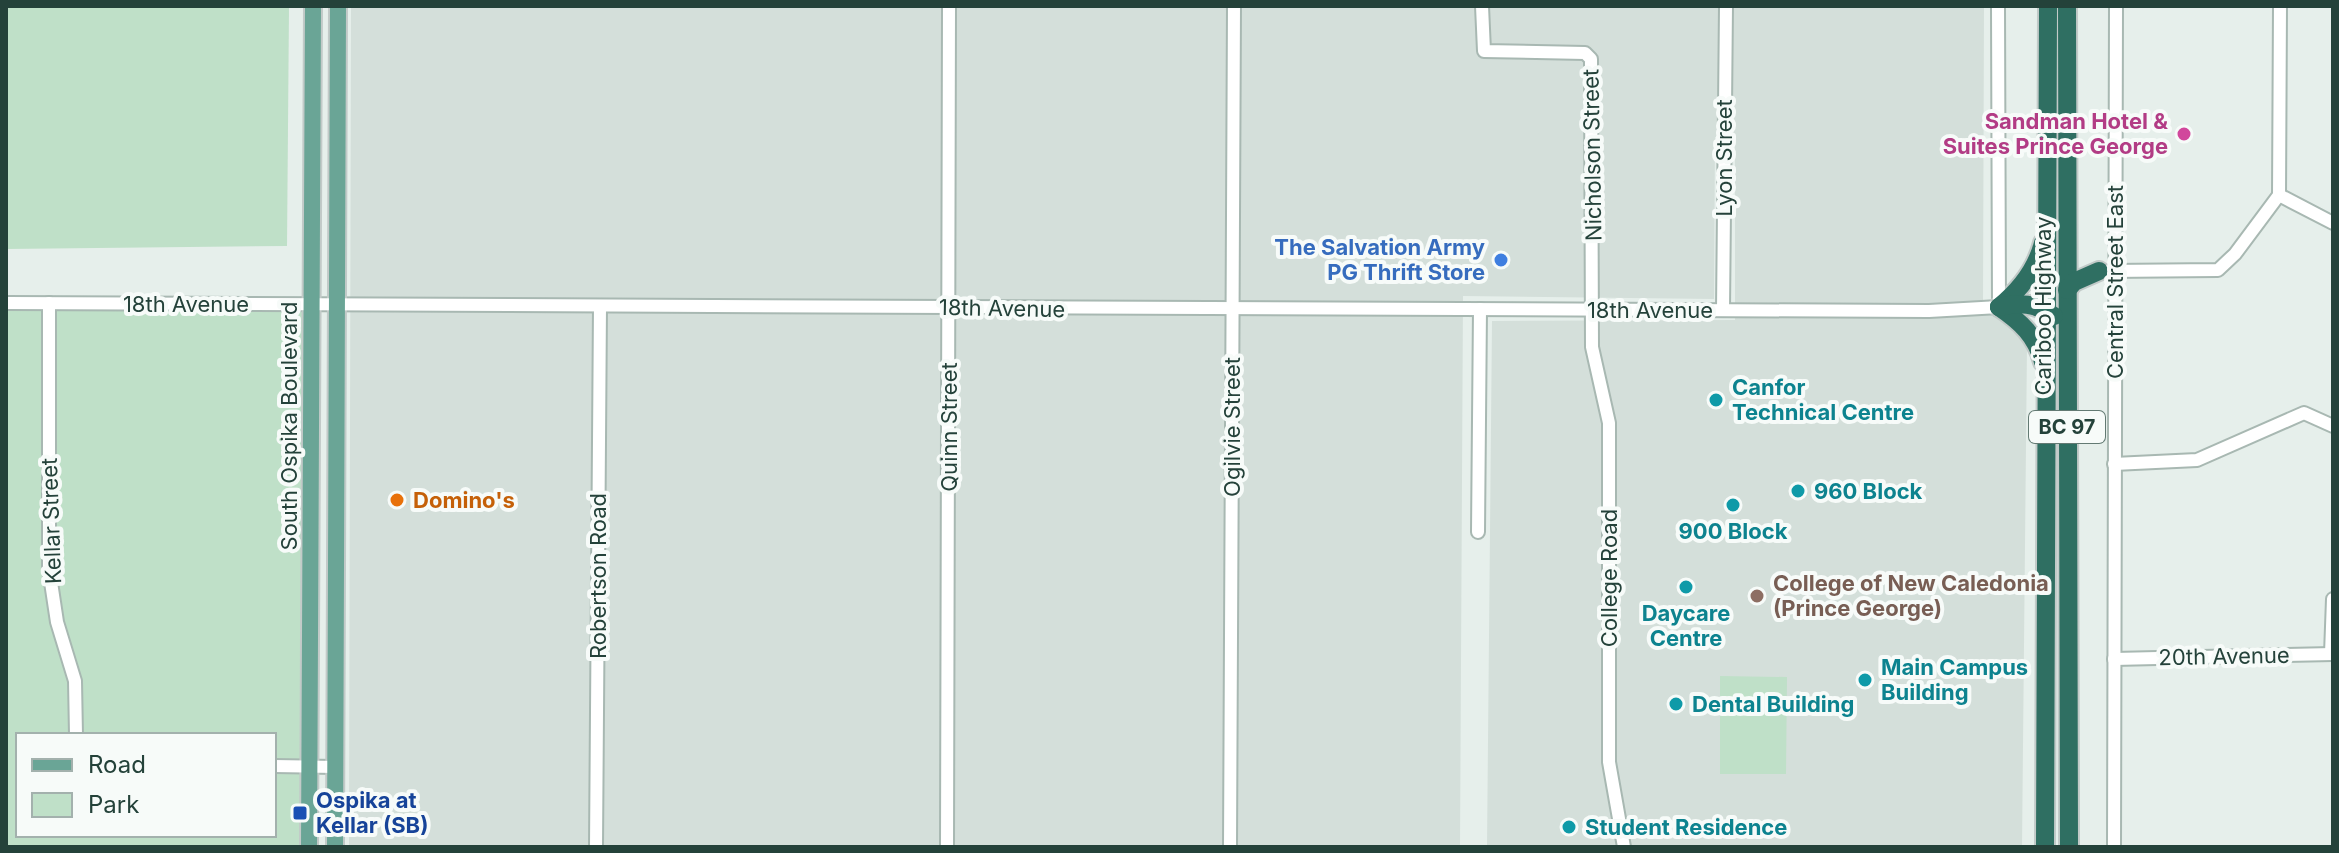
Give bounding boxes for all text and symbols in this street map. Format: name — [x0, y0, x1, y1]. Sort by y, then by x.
street label: Nicholson Street — [1578, 69, 1606, 241]
street label: Lyon Street — [1711, 99, 1737, 217]
place label: Sandman Hotel & Suites Prince George — [1943, 108, 2168, 159]
marker: Sandman Hotel & Suites Prince George — [2175, 125, 2193, 143]
street label: Central Street East — [2102, 185, 2128, 379]
street label: Cariboo Highway — [2030, 217, 2056, 396]
place label: The Salvation Army PG Thrift Store — [1274, 234, 1485, 285]
marker: The Salvation Army PG Thrift Store — [1492, 251, 1510, 269]
street label: 18th Avenue — [123, 291, 249, 317]
street label: 18th Avenue — [939, 294, 1065, 322]
street label: 18th Avenue — [1587, 297, 1713, 323]
street label: South Ospika Boulevard — [276, 302, 302, 550]
street label: Ogilvie Street — [1219, 357, 1245, 497]
street label: Quinn Street — [936, 362, 962, 492]
place label: Canfor Technical Centre — [1732, 374, 1914, 425]
marker: Canfor Technical Centre — [1707, 391, 1725, 409]
road number: BC 97 — [2029, 411, 2105, 443]
street label: Kellar Street — [36, 457, 66, 585]
place label: 960 Block — [1814, 478, 1923, 504]
marker: 960 Block — [1789, 482, 1807, 500]
place label: Domino's — [413, 487, 515, 513]
marker: Domino's — [388, 491, 406, 509]
street label: Robertson Road — [585, 493, 611, 659]
marker: 900 Block — [1724, 496, 1742, 514]
street label: College Road — [1596, 509, 1622, 647]
place label: 900 Block — [1679, 518, 1788, 544]
place label: College of New Caledonia (Prince George) — [1773, 570, 2049, 621]
marker: Daycare Centre — [1677, 578, 1695, 596]
marker: College of New Caledonia (Prince George) — [1748, 587, 1766, 605]
place label: Daycare Centre — [1642, 600, 1730, 651]
street label: 20th Avenue — [2158, 642, 2290, 670]
place label: Main Campus Building — [1881, 654, 2028, 705]
marker: Main Campus Building — [1856, 671, 1874, 689]
place label: Dental Building — [1692, 691, 1854, 717]
marker: Dental Building — [1667, 695, 1685, 713]
legend — [16, 733, 276, 837]
text: Road — [88, 750, 146, 779]
place label: Ospika at Kellar (SB) — [316, 787, 428, 838]
text: Park — [88, 790, 139, 819]
marker: Ospika at Kellar (SB) — [291, 804, 309, 822]
place label: Student Residence — [1585, 814, 1787, 840]
marker: Student Residence — [1560, 818, 1578, 836]

